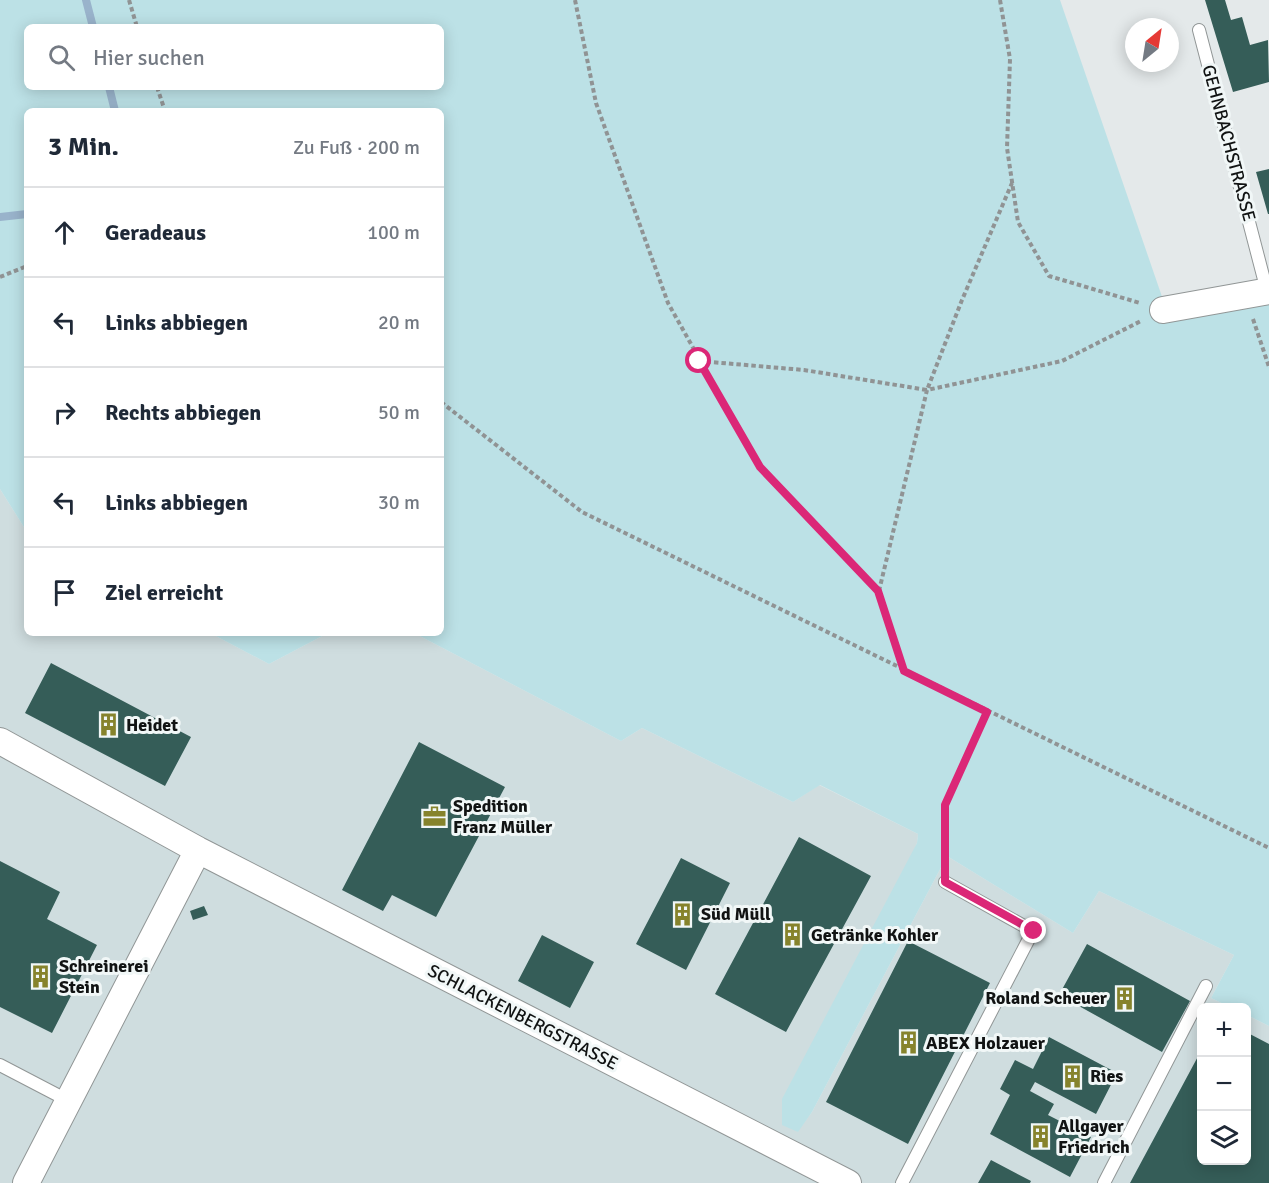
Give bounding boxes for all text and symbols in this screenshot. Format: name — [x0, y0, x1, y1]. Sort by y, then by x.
north arrow — [1125, 18, 1179, 72]
search box — [24, 24, 444, 90]
icon: search — [45, 41, 78, 74]
text: Hier suchen — [93, 44, 205, 71]
street label: GEHNBACHSTRASSE — [1198, 62, 1260, 224]
text: 3 Min. — [48, 131, 119, 163]
text: Zu Fuß · 200 m — [293, 135, 420, 160]
icon: ahead — [48, 216, 81, 249]
text: Geradeaus — [105, 219, 206, 246]
text: 100 m — [367, 220, 420, 245]
icon: left — [48, 306, 81, 339]
text: Links abbiegen — [105, 309, 248, 336]
text: 20 m — [378, 310, 420, 335]
route start — [685, 347, 711, 373]
icon: right — [48, 396, 81, 429]
text: Rechts abbiegen — [105, 399, 261, 426]
text: 50 m — [378, 400, 420, 425]
icon: left — [48, 486, 81, 519]
text: Links abbiegen — [105, 489, 248, 516]
text: 30 m — [378, 490, 420, 515]
icon: arrive — [48, 576, 81, 609]
text: Ziel erreicht — [105, 579, 223, 606]
building icon: Heidet — [95, 712, 121, 738]
place label: Heidet — [126, 714, 178, 736]
place label: Spedition Franz Müller — [453, 795, 553, 838]
office icon: Spedition Franz Müller — [422, 803, 448, 829]
building icon: Süd Müll — [670, 901, 696, 927]
place label: Süd Müll — [701, 903, 771, 925]
route end — [1020, 917, 1046, 943]
building icon: Getränke Kohler — [780, 922, 806, 948]
place label: Getränke Kohler — [811, 924, 939, 946]
place label: Schreinerei Stein — [59, 955, 149, 998]
street label: SCHLACKENBERGSTRASSE — [424, 959, 622, 1075]
building icon: Schreinerei Stein — [28, 963, 54, 989]
building icon: Roland Scheuer — [1112, 985, 1138, 1011]
place label: Roland Scheuer — [985, 987, 1108, 1009]
map controls — [1197, 1003, 1251, 1165]
button: + — [1197, 1003, 1251, 1057]
building icon: ABEX Holzauer — [895, 1030, 921, 1056]
place label: ABEX Holzauer — [926, 1032, 1046, 1054]
button: − — [1197, 1057, 1251, 1111]
building icon: Ries — [1059, 1063, 1085, 1089]
place label: Ries — [1090, 1065, 1123, 1087]
button: layers — [1197, 1111, 1251, 1165]
place label: Allgayer Friedrich — [1058, 1115, 1130, 1158]
building icon: Allgayer Friedrich — [1027, 1123, 1053, 1149]

